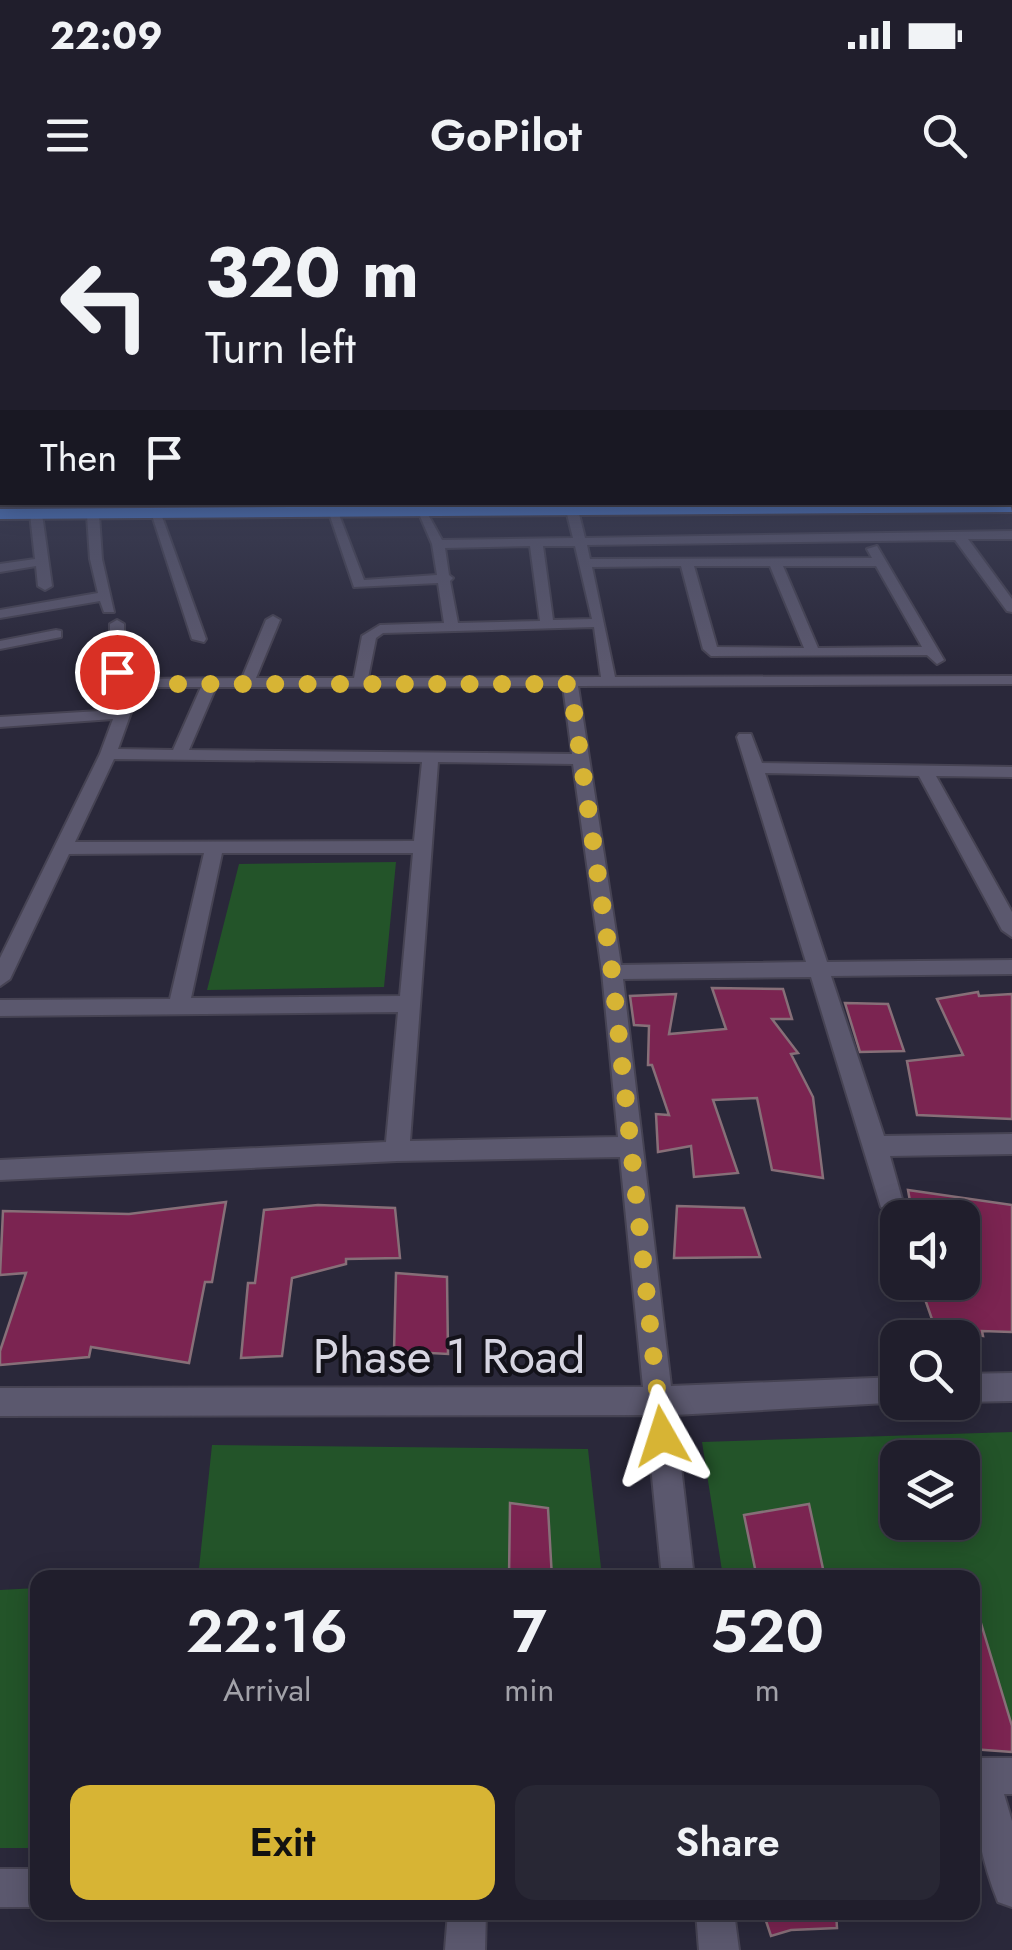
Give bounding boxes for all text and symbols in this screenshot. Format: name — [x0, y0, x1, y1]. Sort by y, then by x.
text: 22:09 — [50, 8, 163, 63]
text: GoPilot — [430, 103, 582, 168]
icon: menu — [40, 108, 95, 163]
icon: search — [917, 108, 972, 163]
text: 320 m — [205, 222, 419, 323]
icon: left — [40, 240, 170, 370]
text: Turn left — [205, 315, 356, 380]
text: Then — [40, 430, 117, 485]
icon: arrive — [137, 430, 192, 485]
pin — [75, 630, 160, 715]
icon: arrive — [90, 645, 145, 700]
map controls — [880, 1200, 980, 1540]
button: sound — [880, 1200, 980, 1300]
button: search — [880, 1320, 980, 1420]
street label: Phase 1 Road — [313, 1322, 585, 1391]
position arrow — [610, 1384, 714, 1488]
button: layers — [880, 1440, 980, 1540]
text: 22:16 — [186, 1588, 348, 1675]
text: 7 — [512, 1588, 547, 1675]
text: 520 — [710, 1588, 824, 1675]
text: Arrival — [223, 1667, 311, 1713]
text: min — [504, 1667, 554, 1713]
text: m — [755, 1667, 780, 1713]
button: Exit — [70, 1785, 495, 1900]
button: Share — [515, 1785, 940, 1900]

